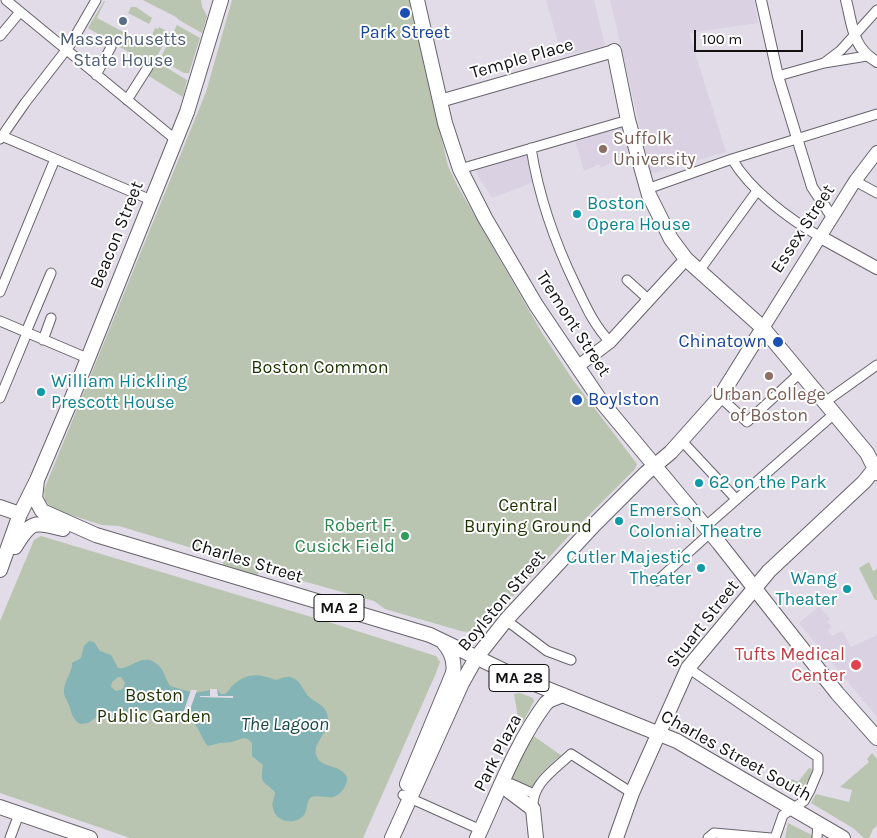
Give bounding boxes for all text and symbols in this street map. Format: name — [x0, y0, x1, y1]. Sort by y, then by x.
marker: Park Street — [398, 6, 412, 20]
marker: Massachusetts State House — [117, 15, 129, 27]
scale bar — [697, 20, 806, 52]
place label: Park Street — [360, 22, 450, 44]
place label: Massachusetts State House — [60, 29, 186, 72]
text: 100 m — [702, 30, 742, 48]
street label: Temple Place — [468, 34, 576, 84]
place label: Suffolk University — [613, 128, 696, 170]
marker: Suffolk University — [597, 143, 609, 155]
street label: Beacon Street — [86, 178, 148, 292]
street label: Essex Street — [766, 181, 840, 277]
place label: Boston Opera House — [587, 193, 691, 235]
marker: Boston Opera House — [571, 208, 583, 220]
street label: Tremont Street — [531, 267, 615, 381]
place label: Chinatown — [678, 331, 767, 353]
marker: Chinatown — [771, 335, 785, 349]
park label: Boston Common — [251, 357, 389, 379]
marker: Urban College of Boston — [763, 370, 775, 382]
place label: William Hickling Prescott House — [51, 371, 187, 414]
place label: Urban College of Boston — [712, 384, 826, 426]
marker: William Hickling Prescott House — [35, 386, 47, 398]
place label: Boylston — [588, 389, 659, 411]
marker: Boylston — [570, 393, 584, 407]
place label: 62 on the Park — [709, 472, 827, 494]
marker: 62 on the Park — [693, 477, 705, 489]
park label: Central Burying Ground — [464, 495, 592, 538]
place label: Emerson Colonial Theatre — [629, 500, 762, 542]
place label: Robert F. Cusick Field — [295, 515, 395, 558]
marker: Emerson Colonial Theatre — [613, 515, 625, 527]
marker: Robert F. Cusick Field — [399, 530, 411, 542]
street label: Charles Street — [189, 534, 305, 588]
street label: Boylston Street — [454, 546, 550, 656]
place label: Cutler Majestic Theater — [566, 547, 691, 590]
marker: Cutler Majestic Theater — [695, 562, 707, 574]
place label: Wang Theater — [775, 568, 837, 610]
street label: Stuart Street — [662, 576, 744, 672]
marker: Wang Theater — [841, 583, 853, 595]
road number: MA 2 — [314, 594, 364, 622]
place label: Tufts Medical Center — [735, 644, 845, 686]
marker: Tufts Medical Center — [849, 658, 863, 672]
road number: MA 28 — [489, 664, 549, 691]
park label: Boston Public Garden — [97, 685, 211, 728]
street label: Charles Street South — [657, 706, 815, 806]
street label: Park Plaza — [469, 711, 527, 795]
water label: The Lagoon — [241, 714, 329, 736]

